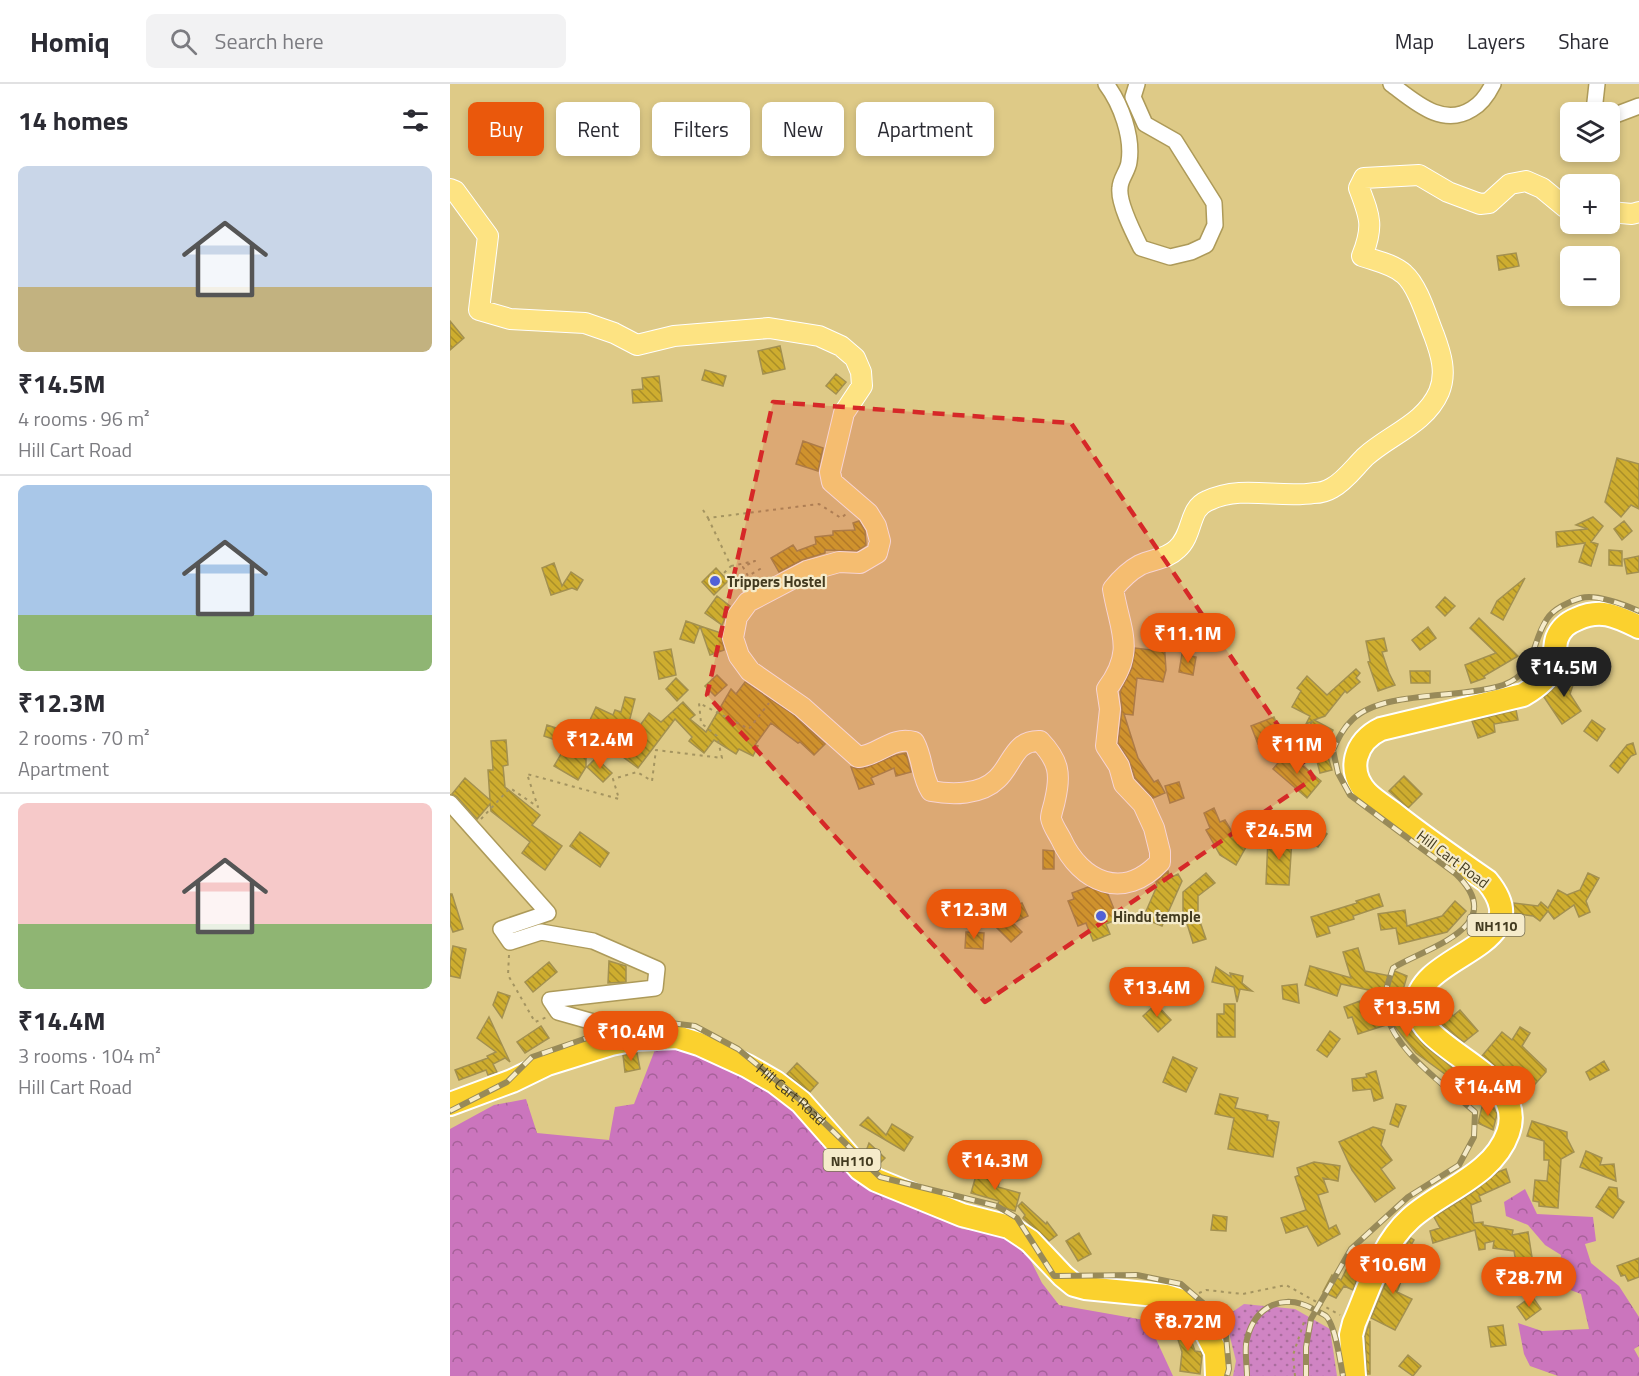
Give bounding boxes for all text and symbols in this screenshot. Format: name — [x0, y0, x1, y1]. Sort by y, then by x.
search box — [146, 14, 566, 68]
text: Homiq — [30, 20, 110, 63]
text: Search here — [215, 24, 324, 58]
icon: search — [167, 25, 200, 58]
text: Map — [1395, 25, 1434, 57]
text: Layers — [1467, 25, 1525, 57]
text: Share — [1558, 25, 1609, 57]
text: 14 homes — [18, 101, 128, 140]
chip: Buy — [468, 102, 544, 156]
chip: Rent — [556, 102, 640, 156]
chip: Filters — [652, 102, 750, 156]
chip: New — [762, 102, 844, 156]
chip: Apartment — [856, 102, 994, 156]
map controls — [1560, 102, 1620, 306]
button: layers — [1560, 102, 1620, 162]
icon: filters — [399, 104, 432, 137]
button: + — [1560, 174, 1620, 234]
icon: home — [171, 205, 279, 313]
button: − — [1560, 246, 1620, 306]
text: ₹14.5M — [18, 364, 106, 403]
text: 4 rooms · 96 m² — [18, 403, 150, 434]
text: Hill Cart Road — [18, 434, 132, 465]
icon: home — [171, 524, 279, 632]
place label: Trippers Hostel — [727, 570, 826, 593]
marker: Trippers Hostel — [708, 574, 722, 588]
pin: ₹11.1M — [1139, 613, 1237, 664]
text: ₹11.1M — [1154, 617, 1222, 648]
pin: ₹14.5M — [1515, 647, 1613, 698]
text: ₹14.5M — [1530, 651, 1598, 682]
text: ₹12.3M — [18, 683, 106, 722]
pin: ₹12.4M — [551, 719, 649, 770]
text: 2 rooms · 70 m² — [18, 722, 150, 753]
text: ₹12.4M — [566, 723, 634, 754]
pin: ₹11M — [1261, 724, 1333, 775]
text: ₹11M — [1272, 728, 1323, 759]
text: Apartment — [18, 753, 109, 784]
pin: ₹24.5M — [1230, 810, 1328, 861]
text: ₹24.5M — [1245, 814, 1313, 845]
street label: Hill Cart Road — [1412, 824, 1494, 894]
icon: home — [171, 842, 279, 950]
pin: ₹12.3M — [925, 889, 1023, 940]
text: ₹12.3M — [940, 893, 1008, 924]
place label: Hindu temple — [1113, 905, 1201, 928]
marker: Hindu temple — [1094, 909, 1108, 923]
road number: NH110 — [1468, 914, 1524, 936]
pin: ₹13.4M — [1108, 967, 1206, 1018]
text: ₹13.4M — [1123, 971, 1191, 1002]
pin: ₹13.5M — [1358, 987, 1456, 1038]
text: ₹13.5M — [1373, 991, 1441, 1022]
text: ₹14.4M — [18, 1001, 106, 1040]
pin: ₹10.4M — [582, 1011, 680, 1062]
text: ₹10.4M — [597, 1015, 665, 1046]
text: 3 rooms · 104 m² — [18, 1040, 161, 1071]
street label: Hill Cart Road — [752, 1057, 832, 1130]
pin: ₹14.4M — [1439, 1066, 1537, 1117]
text: ₹14.4M — [1454, 1070, 1522, 1101]
text: Hill Cart Road — [18, 1071, 132, 1102]
pin: ₹14.3M — [946, 1140, 1044, 1191]
text: ₹14.3M — [961, 1144, 1029, 1175]
road number: NH110 — [824, 1149, 880, 1171]
pin: ₹10.6M — [1344, 1244, 1442, 1295]
text: ₹10.6M — [1359, 1248, 1427, 1279]
pin: ₹28.7M — [1480, 1257, 1578, 1308]
text: ₹28.7M — [1495, 1261, 1563, 1292]
pin: ₹8.72M — [1139, 1301, 1237, 1352]
text: ₹8.72M — [1154, 1305, 1222, 1336]

